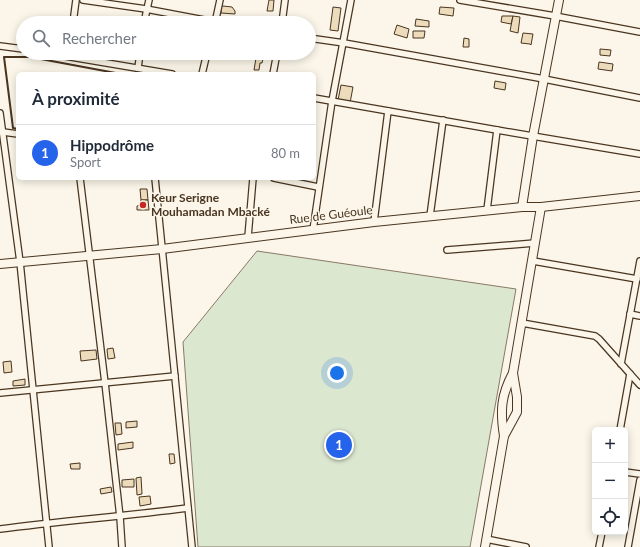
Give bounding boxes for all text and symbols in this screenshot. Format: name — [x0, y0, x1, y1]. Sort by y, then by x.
search box — [16, 16, 316, 60]
icon: search — [30, 27, 52, 49]
text: Rechercher — [62, 29, 136, 47]
text: À proximité — [32, 88, 120, 109]
text: Hippodrôme — [70, 136, 154, 154]
text: 1 — [41, 145, 49, 161]
text: 80 m — [271, 145, 300, 161]
text: Sport — [70, 154, 101, 170]
place label: Keur Serigne Mouhamadan Mbacké — [151, 190, 270, 219]
marker: Keur Serigne Mouhamadan Mbacké — [138, 200, 148, 210]
street label: Rue de Guéoule — [288, 202, 373, 227]
your location — [327, 363, 347, 383]
map controls — [592, 427, 628, 535]
button: + — [592, 427, 628, 463]
pin: 1 — [326, 430, 352, 460]
button: − — [592, 463, 628, 499]
button: locate — [592, 499, 628, 535]

